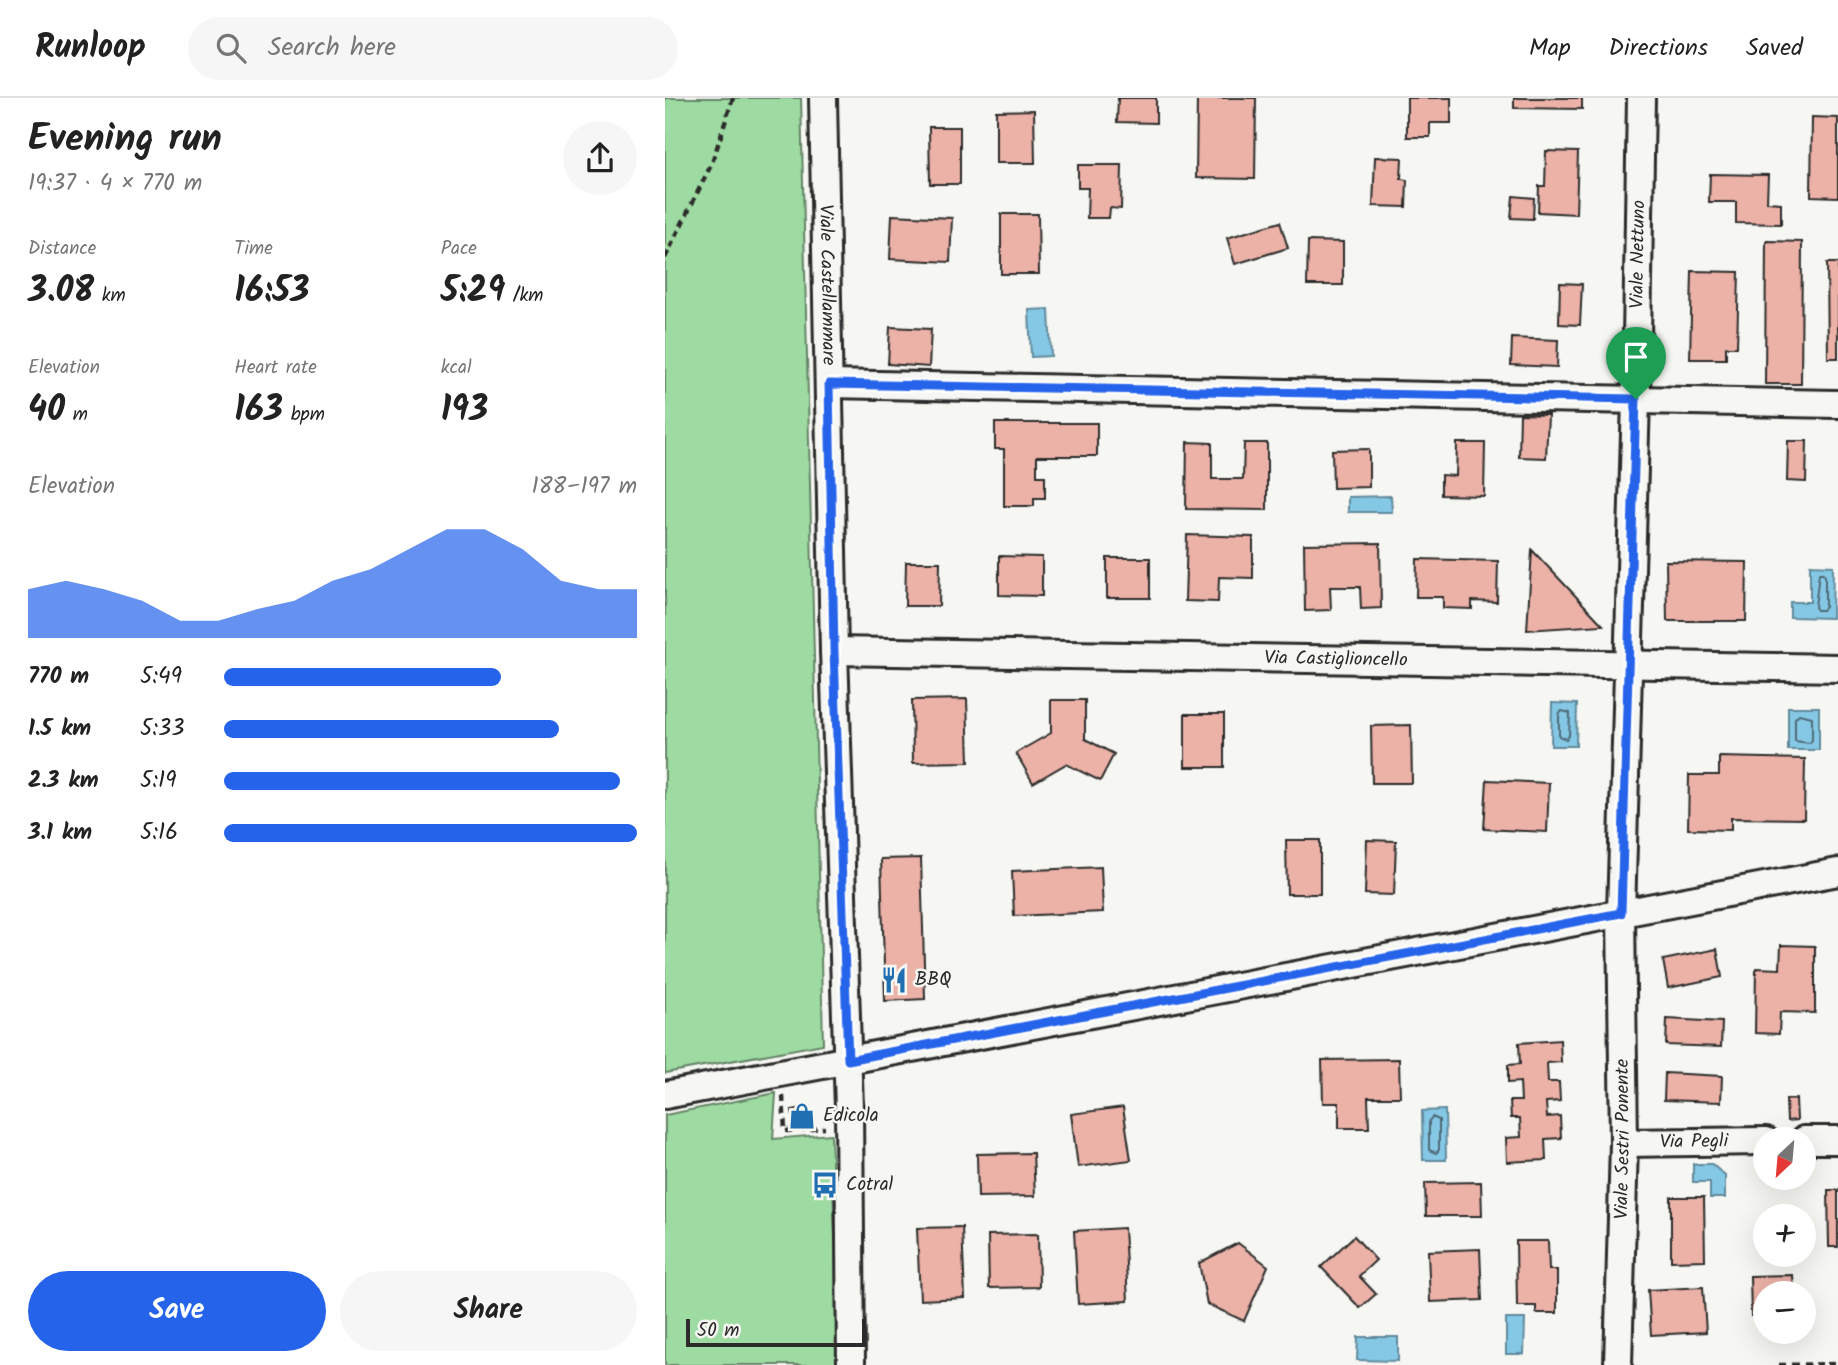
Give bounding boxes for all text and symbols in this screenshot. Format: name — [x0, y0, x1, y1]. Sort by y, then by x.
search box — [188, 17, 678, 80]
text: Runloop — [35, 22, 146, 75]
text: Search here — [268, 27, 396, 69]
icon: search — [212, 29, 250, 67]
text: Map — [1529, 29, 1571, 68]
text: Directions — [1609, 29, 1708, 68]
text: Saved — [1746, 29, 1803, 68]
text: Evening run — [28, 110, 222, 170]
button: share — [563, 121, 637, 195]
text: 19:37 · 4 × 770 m — [28, 166, 202, 202]
street label: Viale Nettuno — [1623, 200, 1654, 309]
street label: Viale Castellammare — [810, 204, 843, 366]
text: Distance — [28, 234, 96, 264]
text: Time — [234, 234, 273, 264]
text: Pace — [441, 234, 477, 264]
text: 3.08 — [28, 264, 94, 320]
text: 16:53 — [234, 264, 309, 320]
text: 5:29 — [441, 264, 505, 320]
text: km — [94, 281, 126, 311]
text: /km — [505, 281, 543, 311]
pin — [1606, 327, 1666, 399]
icon: arrive — [1617, 338, 1655, 376]
text: Elevation — [28, 353, 100, 383]
text: Heart rate — [234, 353, 317, 383]
text: kcal — [441, 353, 472, 383]
text: 40 — [28, 383, 65, 439]
text: 163 — [234, 383, 283, 439]
text: 193 — [441, 383, 488, 439]
text: m — [65, 400, 88, 430]
text: bpm — [283, 400, 325, 430]
text: Elevation — [28, 469, 115, 505]
text: 188–197 m — [531, 469, 637, 505]
street label: Via Castiglioncello — [1264, 643, 1408, 676]
text: 770 m — [28, 659, 89, 695]
text: 5:49 — [140, 659, 182, 695]
text: 1.5 km — [28, 711, 91, 747]
text: 5:33 — [140, 711, 184, 747]
text: 2.3 km — [28, 763, 98, 799]
text: 5:19 — [140, 763, 176, 799]
text: 3.1 km — [28, 815, 92, 851]
text: 5:16 — [140, 815, 178, 851]
restaurant icon: BBQ — [879, 965, 909, 995]
place label: BBQ — [915, 965, 951, 995]
street label: Viale Sestri Ponente — [1607, 1058, 1639, 1220]
shop icon: Edicola — [787, 1101, 817, 1131]
place label: Edicola — [823, 1101, 879, 1131]
street label: Via Pegli — [1660, 1127, 1730, 1157]
north arrow — [1753, 1127, 1817, 1190]
map controls — [1753, 1127, 1816, 1344]
bus stop icon: Cotral — [810, 1170, 840, 1200]
place label: Cotral — [846, 1170, 894, 1200]
button: + — [1753, 1204, 1816, 1267]
button: Save — [28, 1271, 326, 1351]
button: Share — [340, 1271, 637, 1351]
button: − — [1753, 1281, 1816, 1344]
scale bar — [686, 1316, 866, 1348]
text: 50 m — [697, 1316, 739, 1346]

